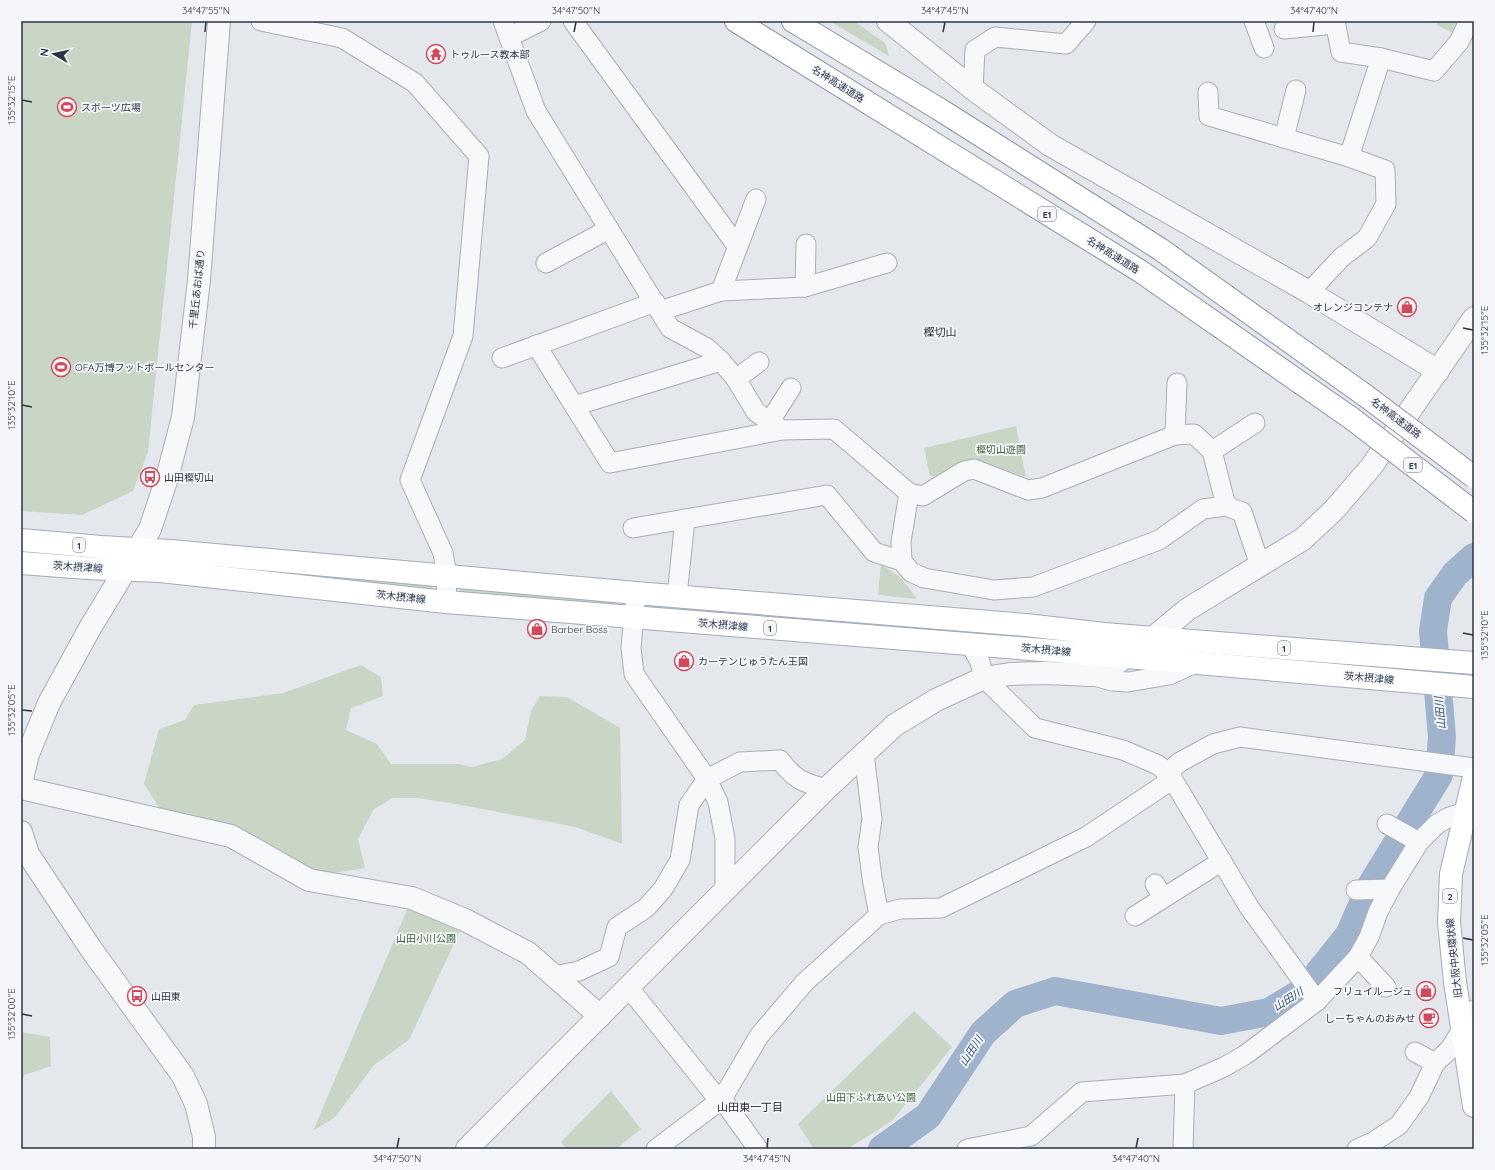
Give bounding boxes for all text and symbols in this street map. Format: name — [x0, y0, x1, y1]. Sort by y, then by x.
text: 34°47'55"N — [182, 4, 230, 17]
text: 34°47'50"N — [552, 4, 600, 17]
text: 34°47'45"N — [921, 4, 969, 17]
text: 34°47'40"N — [1290, 4, 1338, 17]
north arrow — [34, 34, 74, 74]
temple icon: トゥルース教本部 — [425, 43, 447, 65]
text: N — [37, 47, 52, 58]
place label: トゥルース教本部 — [450, 48, 530, 61]
street label: 名神高速道路 — [809, 63, 867, 105]
text: 135°32'15"E — [5, 75, 18, 125]
sports icon: スポーツ広場 — [56, 96, 78, 118]
place label: スポーツ広場 — [81, 101, 141, 114]
road number: E1 — [1038, 207, 1056, 221]
street label: 名神高速道路 — [1084, 234, 1142, 276]
street label: 千里丘あおば通り — [186, 249, 208, 329]
shop icon: オレンジコンテナ — [1396, 296, 1418, 318]
place label: オレンジコンテナ — [1313, 301, 1393, 314]
text: 135°32'15"E — [1478, 305, 1491, 355]
district label: 樫切山 — [924, 325, 957, 339]
sports icon: OFA万博フットボールセンター — [50, 356, 72, 378]
place label: OFA万博フットボールセンター — [75, 361, 214, 374]
text: 135°32'10"E — [5, 380, 18, 430]
street label: 名神高速道路 — [1368, 395, 1424, 441]
park label: 樫切山遊園 — [976, 443, 1026, 456]
road number: E1 — [1404, 458, 1422, 472]
bus stop icon: 山田樫切山 — [139, 466, 161, 488]
place label: 山田樫切山 — [164, 471, 214, 484]
road number: 1 — [73, 538, 85, 552]
street label: 茨木摂津線 — [53, 559, 103, 575]
street label: 茨木摂津線 — [375, 588, 427, 606]
text: 135°32'10"E — [1478, 610, 1491, 660]
street label: 茨木摂津線 — [698, 616, 748, 634]
shop icon: Barber Boss — [526, 618, 548, 640]
road number: 1 — [764, 621, 776, 635]
place label: Barber Boss — [551, 623, 608, 636]
street label: 茨木摂津線 — [1021, 641, 1071, 659]
road number: 1 — [1278, 641, 1290, 655]
shop icon: カーテンじゅうたん王国 — [673, 650, 695, 672]
place label: カーテンじゅうたん王国 — [698, 655, 808, 668]
street label: 茨木摂津線 — [1344, 669, 1394, 687]
text: 135°32'05"E — [5, 684, 18, 736]
water label: 山田川 — [1432, 695, 1448, 730]
road number: 2 — [1443, 889, 1457, 903]
text: 135°32'05"E — [1478, 914, 1491, 966]
street label: 旧大阪中央環状線 — [1443, 918, 1465, 998]
park label: 山田小川公園 — [396, 932, 456, 945]
shop icon: フリュイルージュ — [1415, 980, 1437, 1002]
water label: 山田川 — [1270, 984, 1307, 1014]
bus stop icon: 山田東 — [126, 985, 148, 1007]
place label: フリュイルージュ — [1333, 985, 1412, 998]
text: 135°32'00"E — [5, 988, 18, 1040]
place label: 山田東 — [151, 990, 181, 1003]
cafe icon: しーちゃんのおみせ — [1418, 1007, 1440, 1029]
place label: しーちゃんのおみせ — [1325, 1012, 1415, 1025]
water label: 山田川 — [956, 1033, 986, 1069]
park label: 山田下ふれあい公園 — [826, 1091, 916, 1104]
district label: 山田東一丁目 — [717, 1100, 783, 1114]
text: 34°47'50"N — [373, 1152, 421, 1165]
text: 34°47'45"N — [743, 1152, 791, 1165]
text: 34°47'40"N — [1112, 1152, 1160, 1165]

